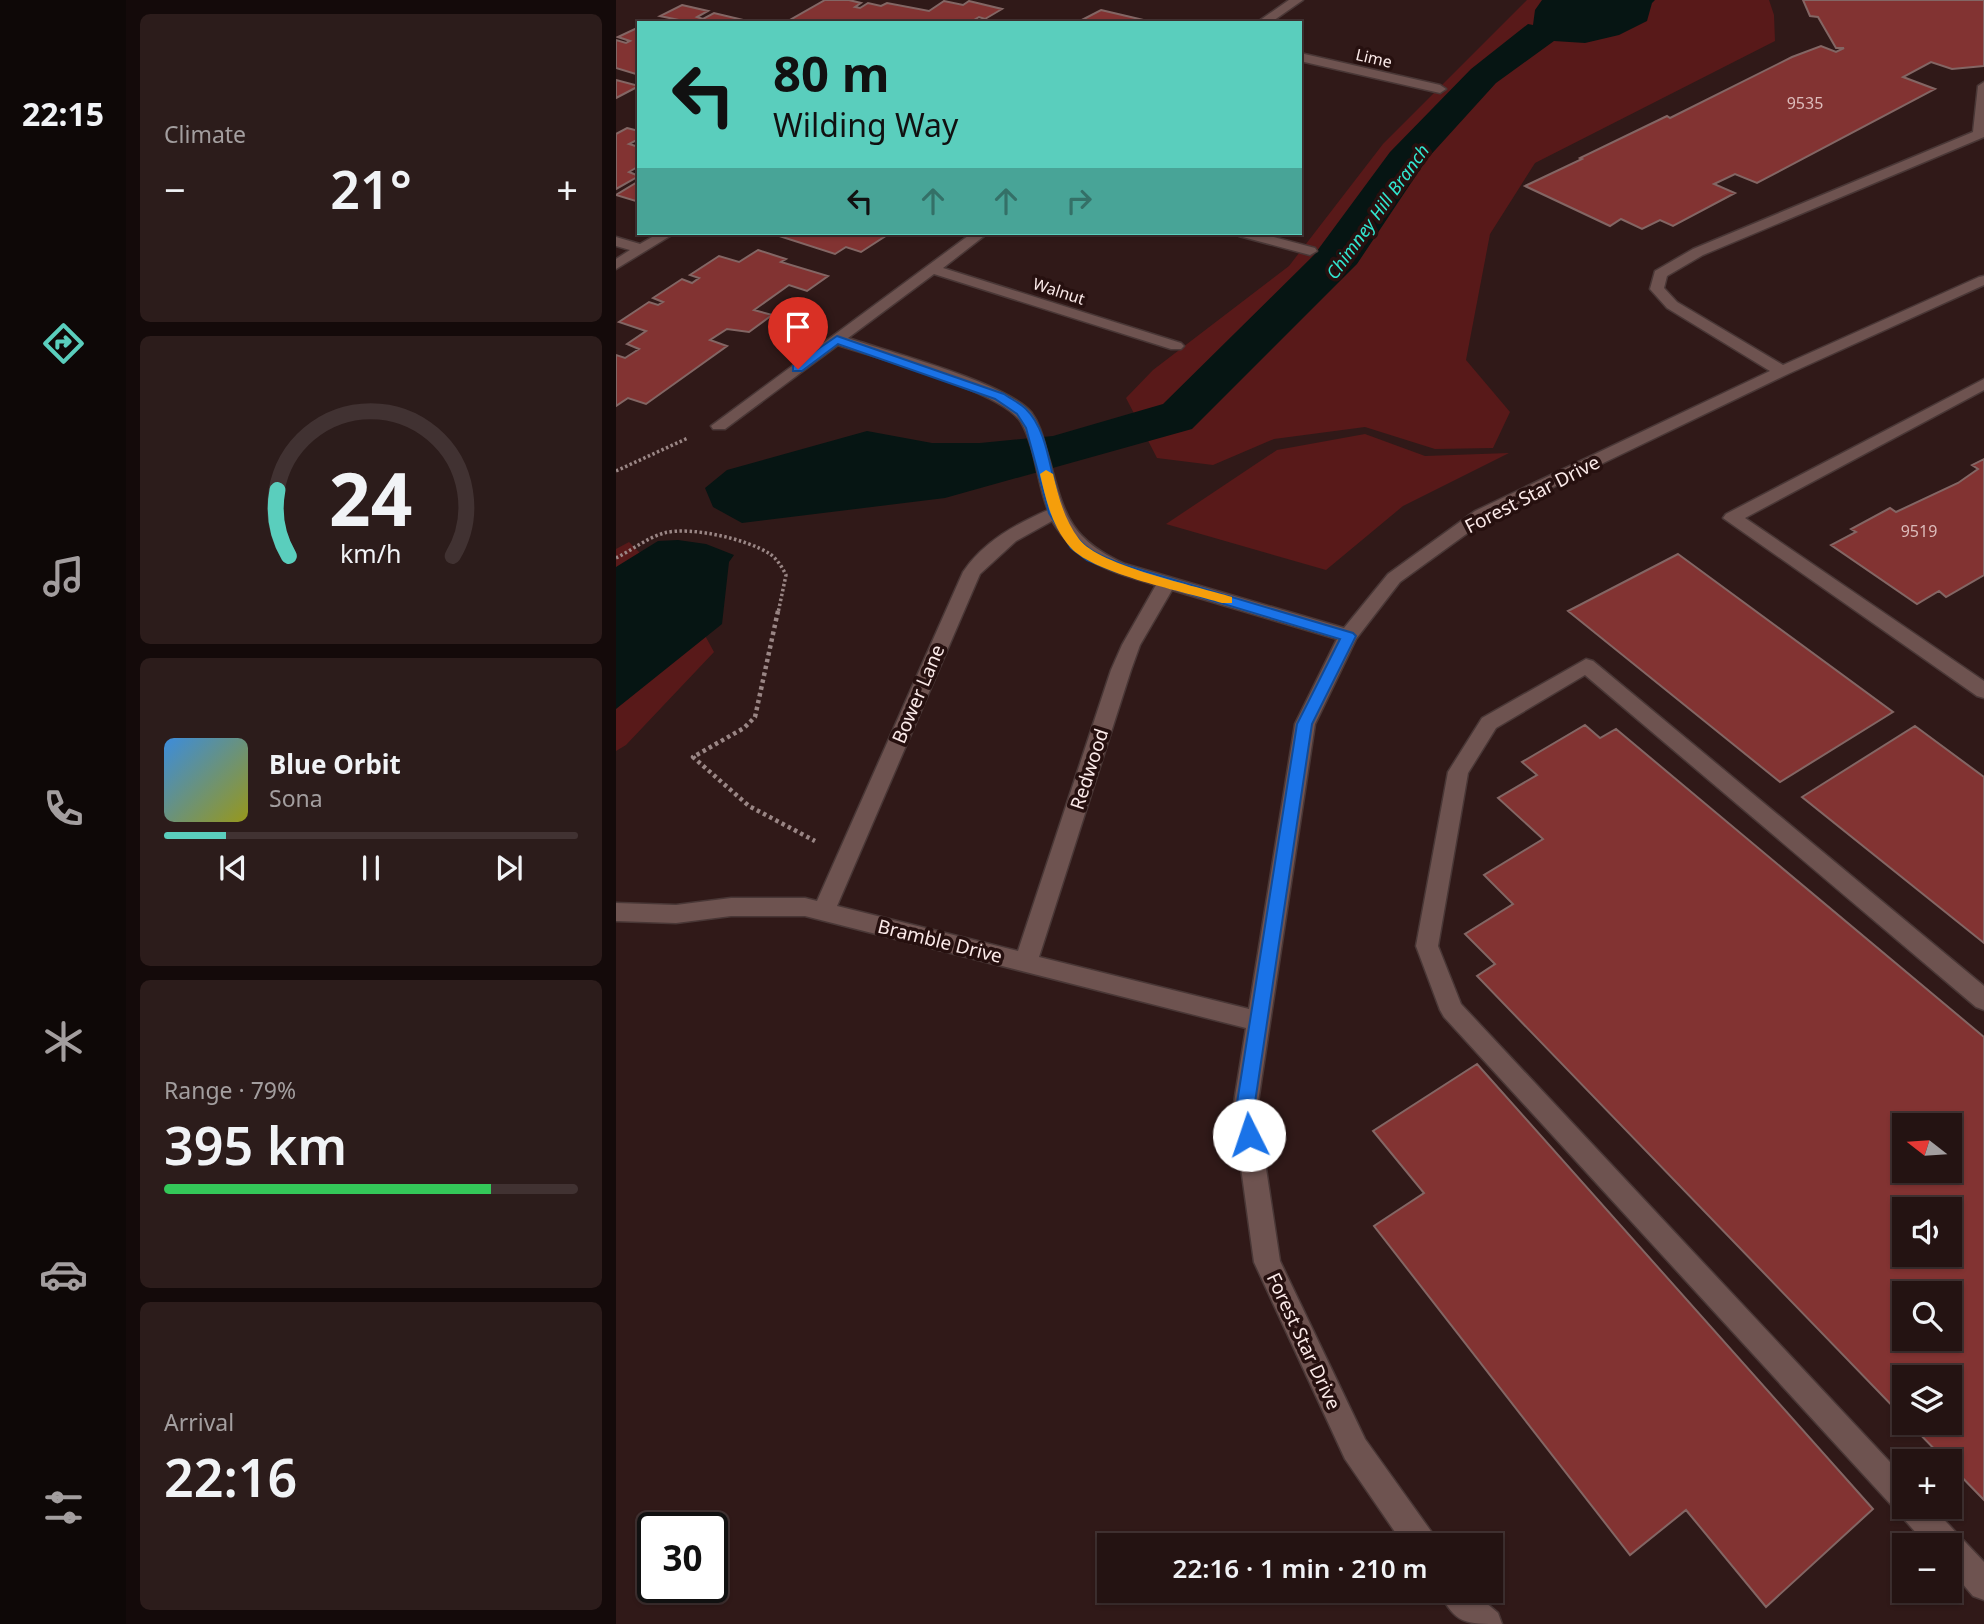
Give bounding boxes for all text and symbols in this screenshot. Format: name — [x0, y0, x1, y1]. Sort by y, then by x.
text: 80 m — [773, 40, 890, 106]
street label: Lime — [1354, 43, 1394, 73]
icon: left — [658, 49, 749, 140]
text: 22:15 — [22, 92, 104, 135]
house number: 9535 — [1787, 92, 1823, 114]
text: Wilding Way — [773, 103, 958, 146]
text: Climate — [164, 118, 246, 150]
water label: Chimney Hill Branch — [1320, 139, 1434, 284]
text: 21° — [330, 153, 412, 224]
text: − — [164, 163, 186, 215]
text: + — [556, 163, 578, 215]
icon: left — [841, 182, 879, 220]
icon: ahead — [914, 182, 952, 220]
icon: ahead — [987, 182, 1025, 220]
icon: right — [1060, 182, 1098, 220]
street label: Walnut — [1030, 272, 1088, 310]
pin — [768, 297, 828, 369]
icon: arrive — [779, 308, 817, 346]
icon: directions — [39, 319, 88, 368]
text: 24 — [329, 448, 413, 547]
street label: Forest Star Drive — [1460, 449, 1604, 539]
house number: 9519 — [1901, 520, 1937, 542]
text: km/h — [340, 536, 402, 570]
icon: music — [39, 552, 88, 601]
street label: Bower Lane — [886, 641, 950, 747]
street label: Redwood — [1064, 725, 1114, 813]
text: Blue Orbit — [269, 746, 401, 782]
text: Sona — [269, 782, 323, 814]
icon: phone — [39, 784, 88, 833]
icon: previous — [214, 849, 252, 887]
icon: pause — [352, 849, 390, 887]
icon: next — [490, 849, 528, 887]
street label: Bramble Drive — [875, 913, 1005, 969]
icon: climate — [39, 1017, 88, 1066]
text: Range · 79% — [164, 1074, 296, 1106]
position arrow — [1212, 1098, 1286, 1172]
text: 395 km — [164, 1109, 347, 1180]
north arrow — [1892, 1113, 1962, 1183]
map controls — [1892, 1113, 1962, 1603]
button: sound — [1892, 1197, 1962, 1267]
icon: car — [39, 1250, 88, 1299]
street label: Forest Star Drive — [1261, 1268, 1347, 1414]
button: search — [1892, 1281, 1962, 1351]
button: layers — [1892, 1365, 1962, 1435]
text: Arrival — [164, 1406, 234, 1438]
text: 22:16 — [164, 1441, 297, 1512]
button: + — [1892, 1449, 1962, 1519]
icon: filters — [39, 1483, 88, 1532]
speed limit sign: 30 — [637, 1512, 728, 1603]
button: − — [1892, 1533, 1962, 1603]
text: 22:16 · 1 min · 210 m — [1173, 1550, 1427, 1586]

